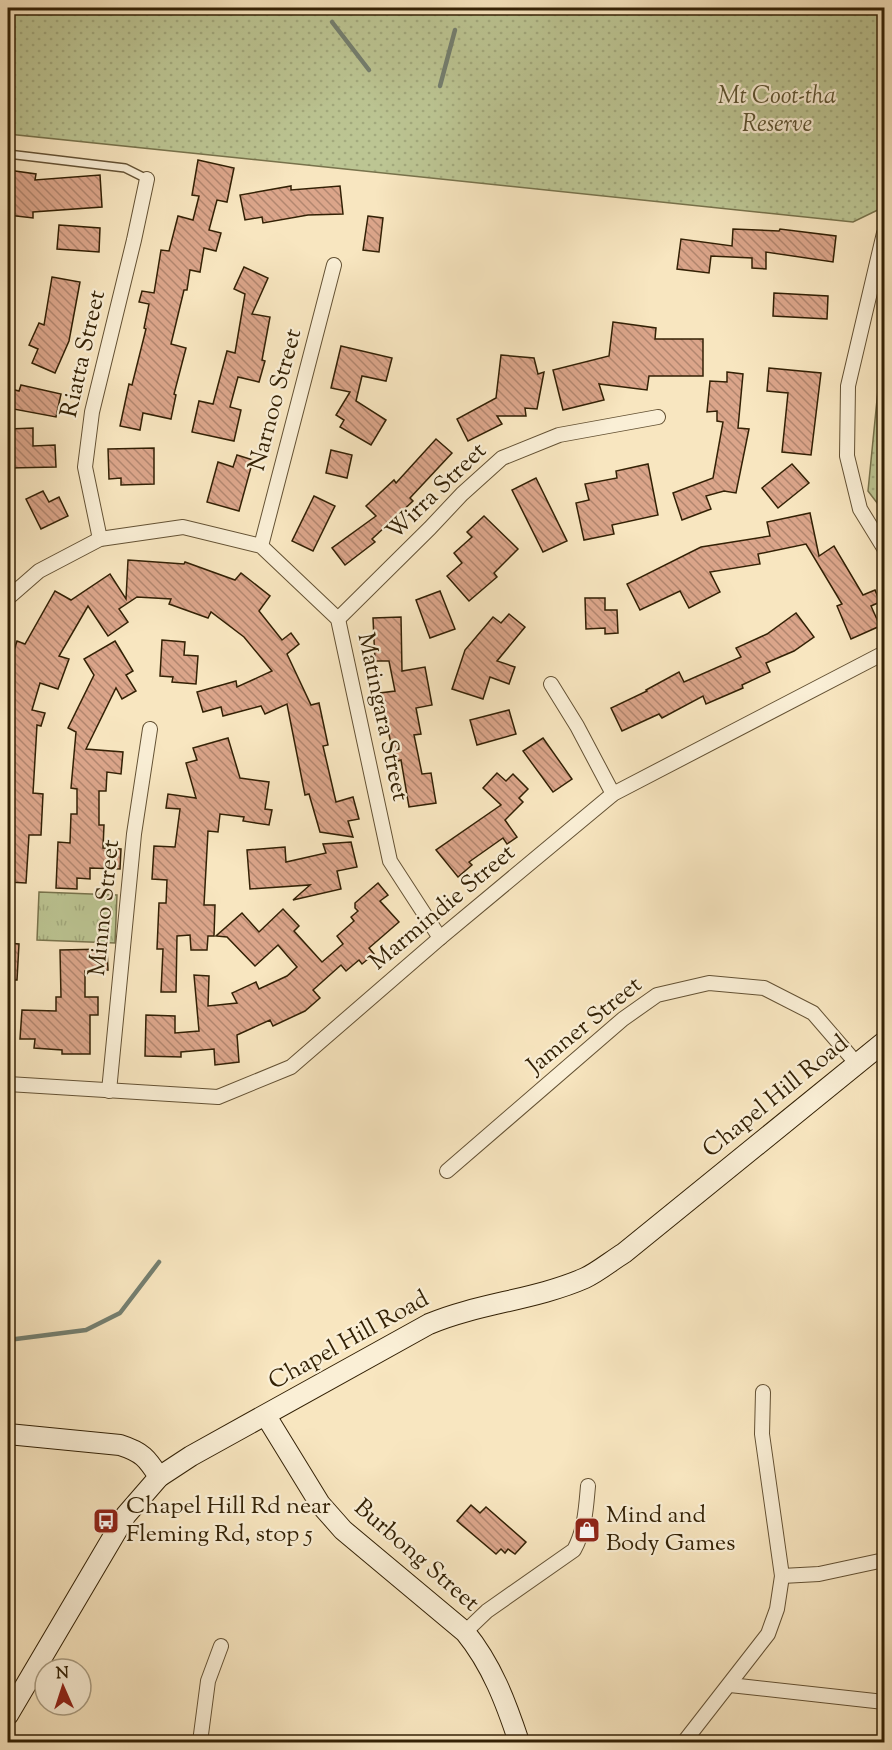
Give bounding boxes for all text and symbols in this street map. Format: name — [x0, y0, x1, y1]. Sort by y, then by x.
park label: Mt Coot-tha Reserve — [718, 80, 836, 142]
street label: Riatta Street — [53, 287, 115, 421]
street label: Narnoo Street — [241, 325, 311, 475]
street label: Wirra Street — [379, 435, 495, 549]
street label: Matingara Street — [348, 630, 416, 804]
street label: Marmindie Street — [363, 837, 523, 979]
street label: Minno Street — [81, 838, 129, 978]
street label: Jamner Street — [519, 969, 650, 1084]
street label: Chapel Hill Road — [696, 1027, 856, 1166]
street label: Chapel Hill Road — [263, 1283, 436, 1399]
place label: Chapel Hill Rd near Fleming Rd, stop 5 — [126, 1490, 331, 1552]
street label: Burbong Street — [346, 1492, 486, 1620]
place label: Mind and Body Games — [606, 1499, 736, 1561]
bus stop icon: Chapel Hill Rd near Fleming Rd, stop 5 — [91, 1506, 121, 1536]
shop icon: Mind and Body Games — [572, 1515, 602, 1545]
north arrow — [33, 1657, 93, 1717]
text: N — [55, 1663, 70, 1686]

